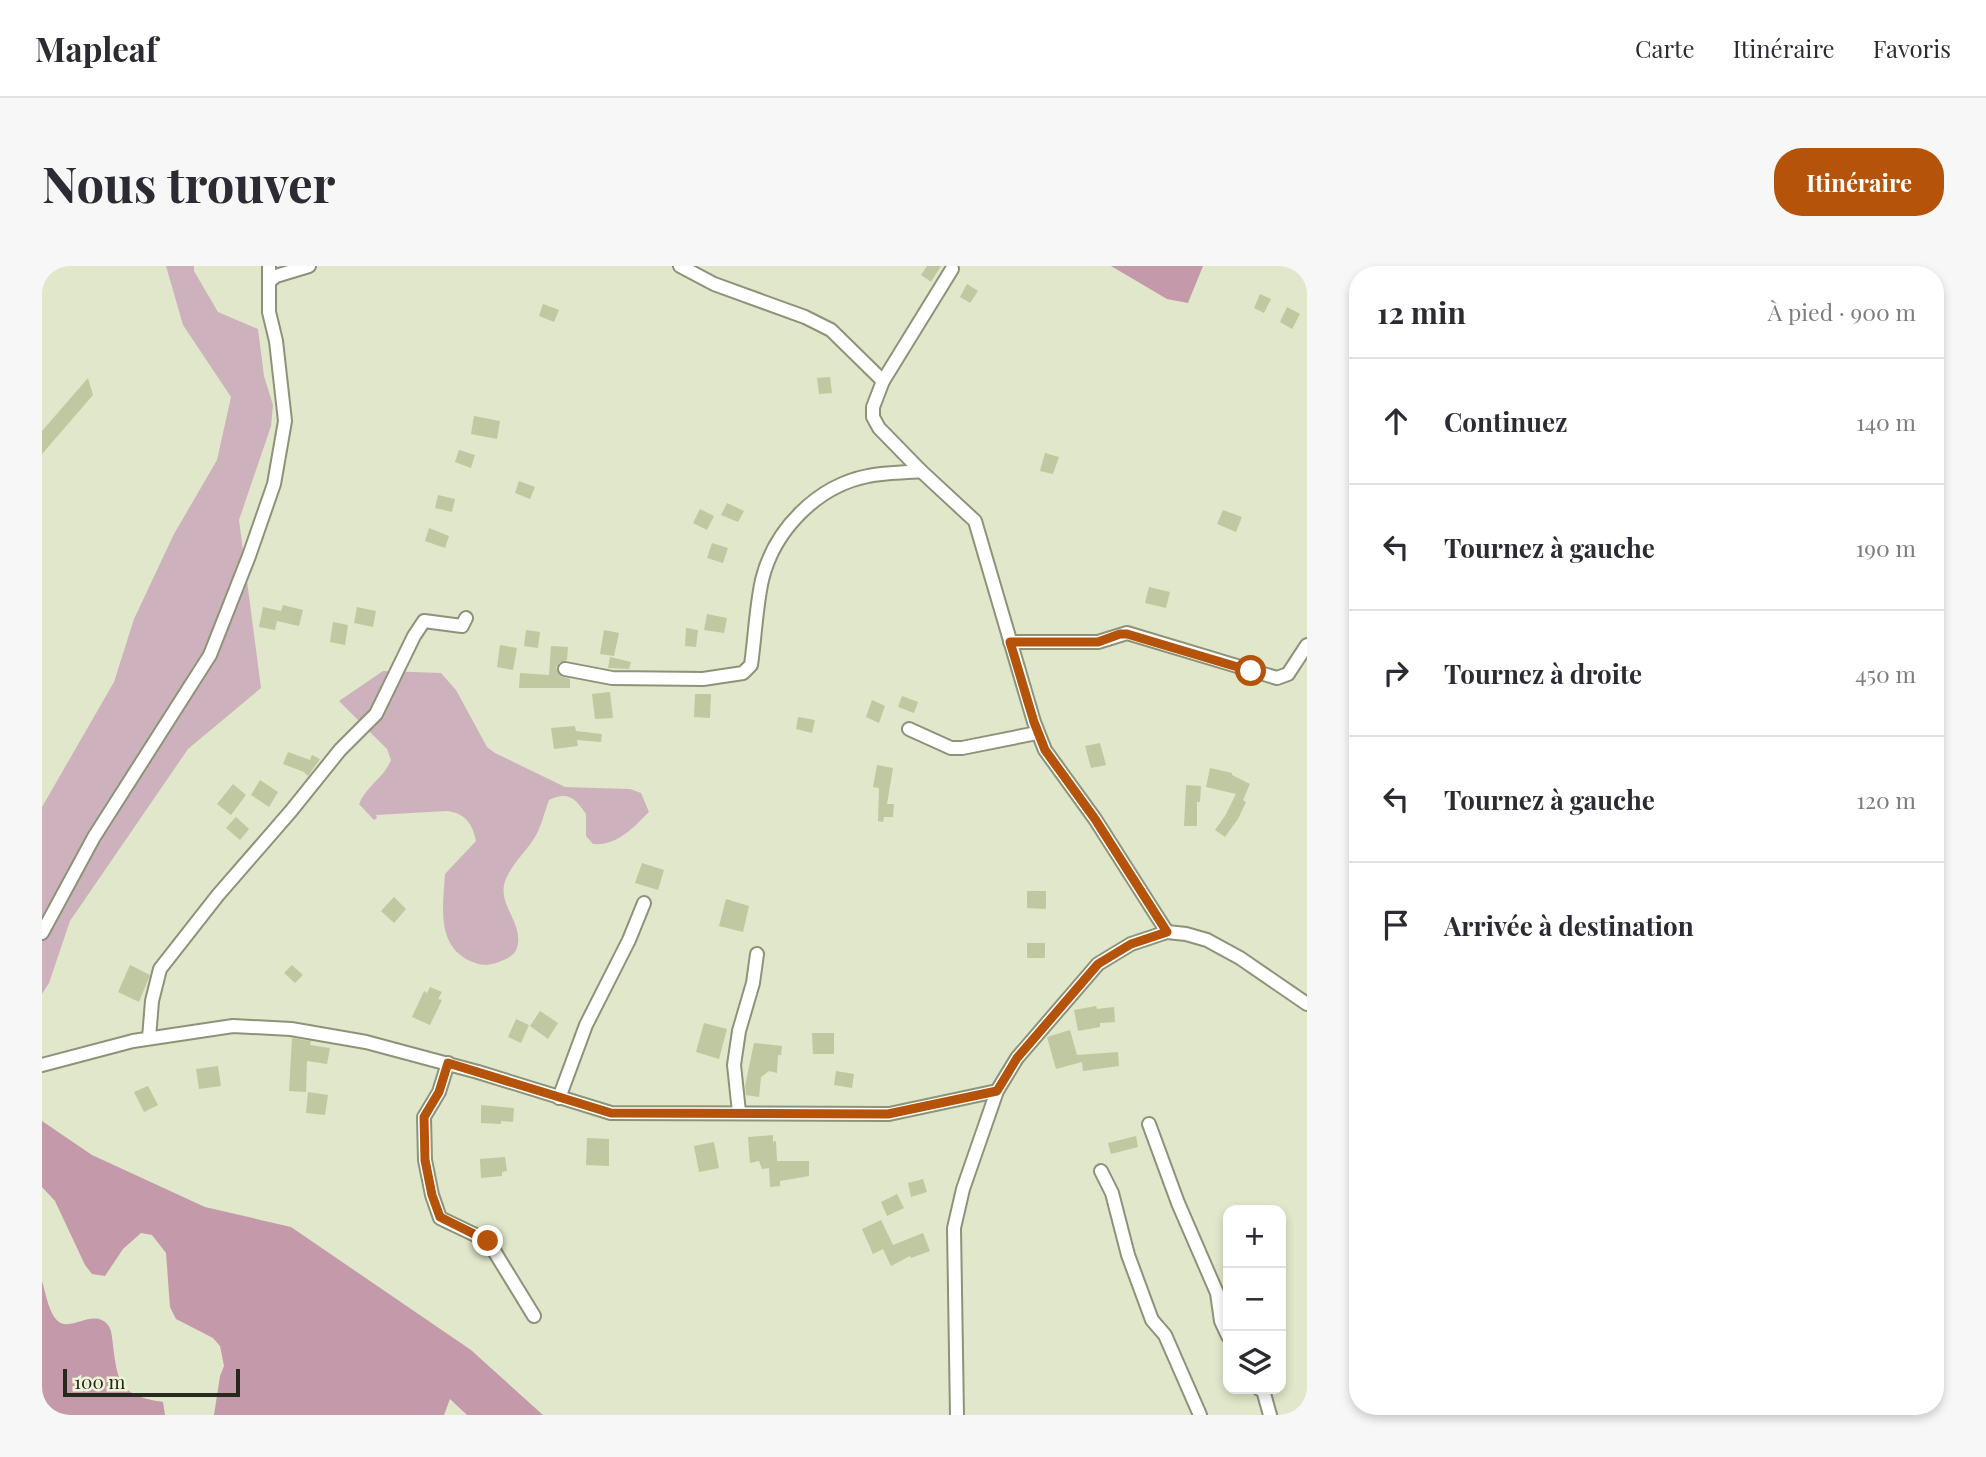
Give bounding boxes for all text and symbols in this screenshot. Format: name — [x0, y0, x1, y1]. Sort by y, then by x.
text: Mapleaf — [35, 26, 158, 70]
text: Carte — [1635, 32, 1695, 64]
text: Itinéraire — [1733, 32, 1835, 64]
text: Favoris — [1873, 32, 1951, 64]
button: Itinéraire — [1774, 148, 1944, 216]
text: Nous trouver — [42, 150, 335, 215]
text: 12 min — [1377, 292, 1466, 332]
text: À pied · 900 m — [1768, 296, 1916, 327]
icon: ahead — [1377, 402, 1415, 440]
text: Continuez — [1444, 404, 1567, 439]
text: 140 m — [1856, 406, 1916, 437]
icon: left — [1377, 528, 1415, 566]
text: Tournez à gauche — [1444, 530, 1655, 565]
text: 190 m — [1856, 532, 1916, 563]
icon: right — [1377, 654, 1415, 692]
route start — [1235, 655, 1266, 686]
text: Tournez à droite — [1444, 656, 1642, 691]
text: 450 m — [1855, 658, 1916, 689]
icon: left — [1377, 780, 1415, 818]
text: Tournez à gauche — [1444, 782, 1655, 817]
text: 120 m — [1857, 784, 1916, 815]
icon: arrive — [1377, 906, 1415, 944]
text: Arrivée à destination — [1444, 908, 1694, 943]
map controls — [1223, 1205, 1286, 1394]
button: + — [1223, 1205, 1286, 1268]
route end — [472, 1225, 503, 1256]
button: − — [1223, 1268, 1286, 1331]
button: layers — [1223, 1331, 1286, 1394]
scale bar — [63, 1366, 240, 1398]
text: 100 m — [74, 1368, 125, 1394]

